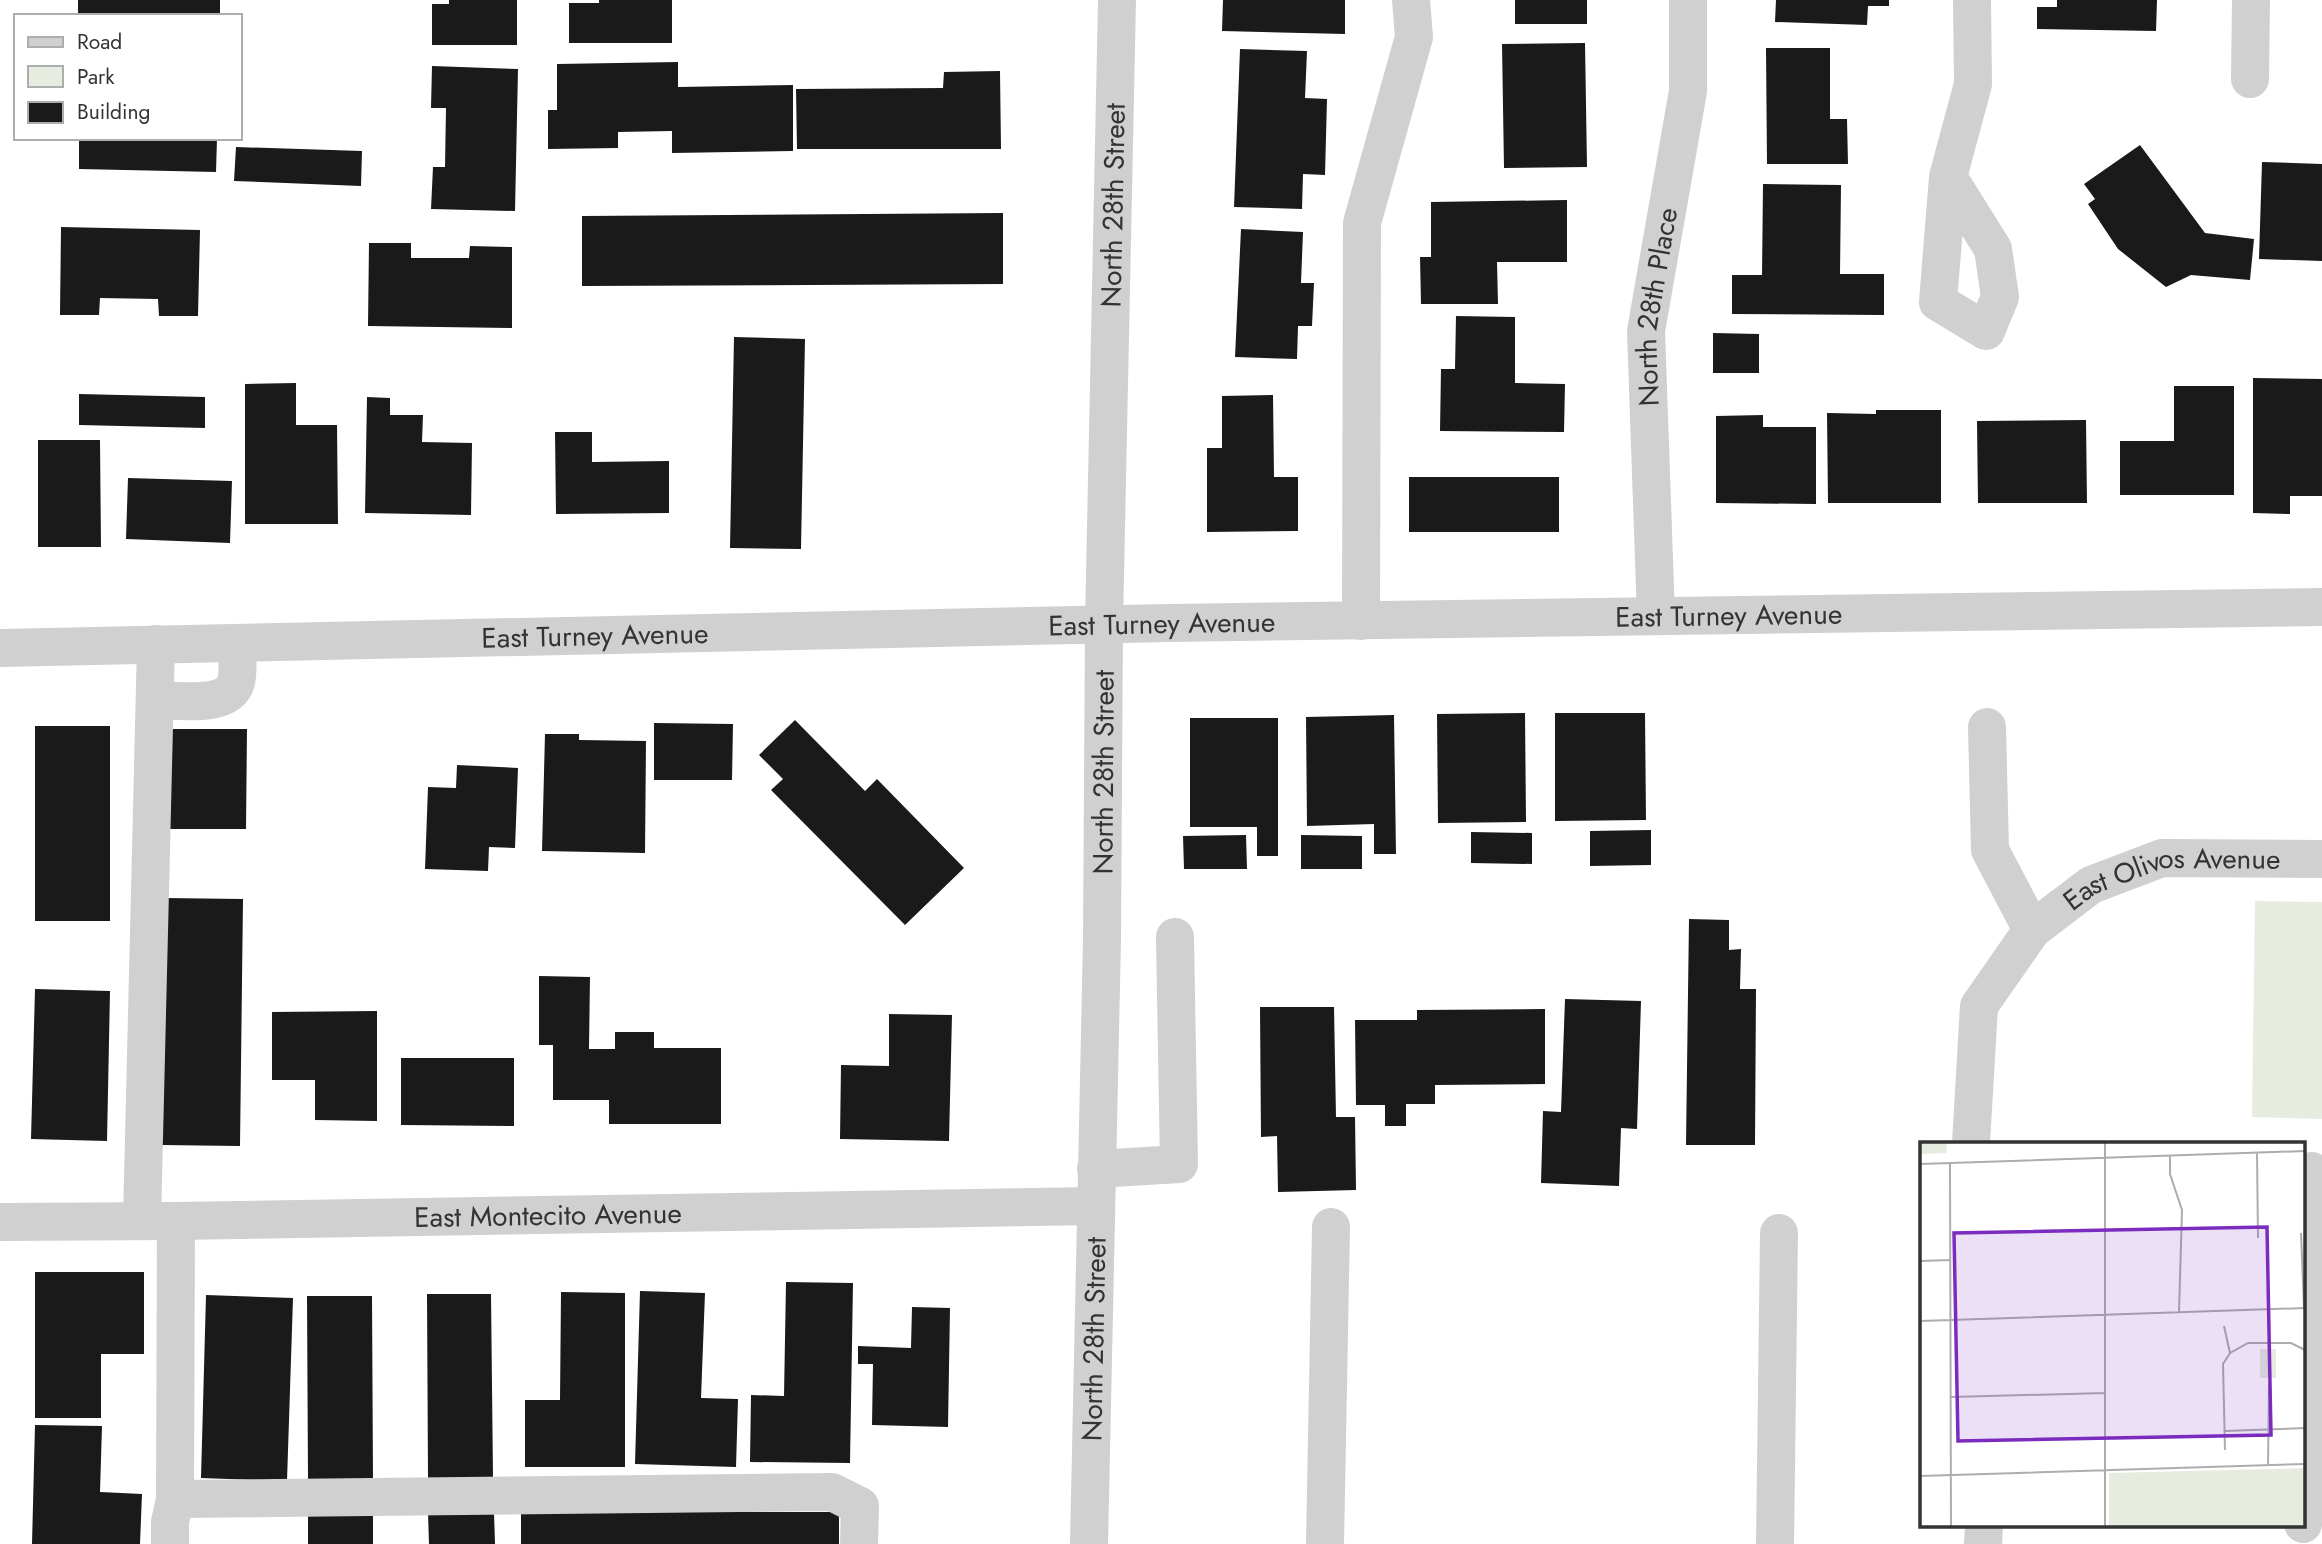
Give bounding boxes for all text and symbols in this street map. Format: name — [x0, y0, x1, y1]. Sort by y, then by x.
legend — [14, 14, 242, 140]
text: Road — [77, 27, 122, 57]
text: Park — [77, 62, 115, 92]
text: Building — [77, 97, 150, 127]
street label: North 28th Street — [1091, 102, 1136, 308]
street label: North 28th Place — [1626, 204, 1688, 407]
street label: East Turney Avenue — [1615, 594, 1843, 638]
street label: East Turney Avenue — [1048, 602, 1276, 647]
street label: East Turney Avenue — [481, 613, 709, 659]
street label: North 28th Street — [1082, 670, 1125, 874]
street label: East Olivos Avenue — [2054, 838, 2281, 920]
inset map — [1920, 1142, 2304, 1526]
street label: East Montecito Avenue — [414, 1193, 682, 1238]
street label: North 28th Street — [1071, 1236, 1117, 1442]

